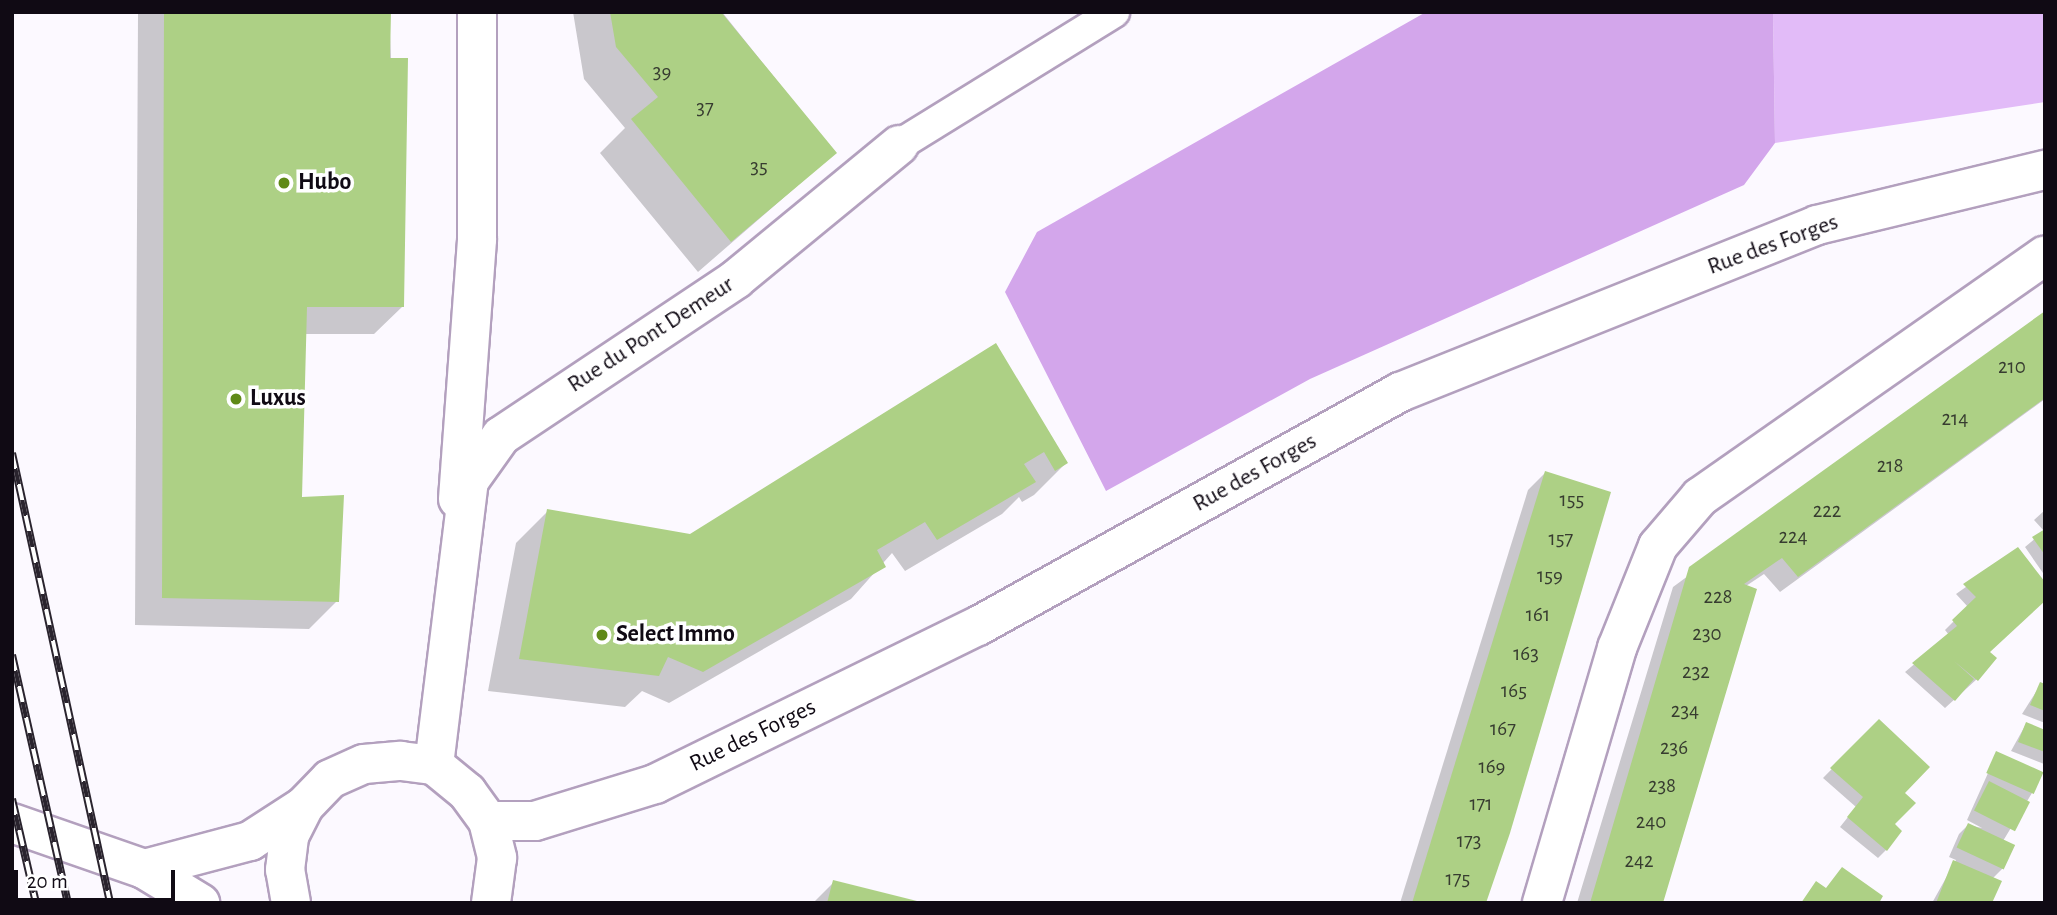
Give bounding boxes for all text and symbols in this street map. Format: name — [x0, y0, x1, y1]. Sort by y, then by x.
house number: 39 — [653, 59, 671, 85]
house number: 37 — [696, 95, 714, 121]
house number: 35 — [750, 154, 768, 180]
place label: Hubo — [298, 169, 351, 197]
marker: Hubo — [276, 175, 292, 191]
street label: Rue des Forges — [1704, 208, 1842, 282]
street label: Rue du Pont Demeur — [563, 271, 739, 399]
house number: 210 — [1998, 354, 2026, 380]
place label: Luxus — [250, 385, 306, 413]
marker: Luxus — [228, 391, 244, 407]
house number: 214 — [1942, 406, 1968, 432]
street label: Rue des Forges — [1188, 427, 1322, 519]
house number: 218 — [1877, 453, 1903, 479]
house number: 155 — [1560, 487, 1584, 513]
house number: 222 — [1813, 498, 1841, 524]
house number: 224 — [1778, 524, 1808, 550]
house number: 157 — [1549, 526, 1573, 552]
house number: 159 — [1537, 563, 1563, 589]
house number: 228 — [1703, 584, 1733, 610]
house number: 161 — [1526, 602, 1550, 628]
place label: Select Immo — [616, 621, 735, 649]
house number: 230 — [1692, 621, 1722, 647]
marker: Select Immo — [594, 627, 610, 643]
house number: 163 — [1513, 641, 1539, 667]
house number: 232 — [1682, 659, 1710, 685]
house number: 165 — [1501, 678, 1527, 704]
street label: Rue des Forges — [685, 693, 821, 779]
house number: 234 — [1671, 698, 1699, 724]
house number: 167 — [1490, 716, 1516, 742]
house number: 236 — [1660, 735, 1688, 761]
house number: 169 — [1479, 754, 1505, 780]
house number: 238 — [1648, 773, 1676, 799]
house number: 171 — [1469, 791, 1493, 817]
house number: 240 — [1636, 809, 1666, 835]
house number: 173 — [1457, 828, 1481, 854]
house number: 242 — [1624, 848, 1654, 874]
scale bar — [18, 856, 178, 900]
house number: 175 — [1446, 866, 1470, 892]
text: 20 m — [27, 871, 68, 892]

